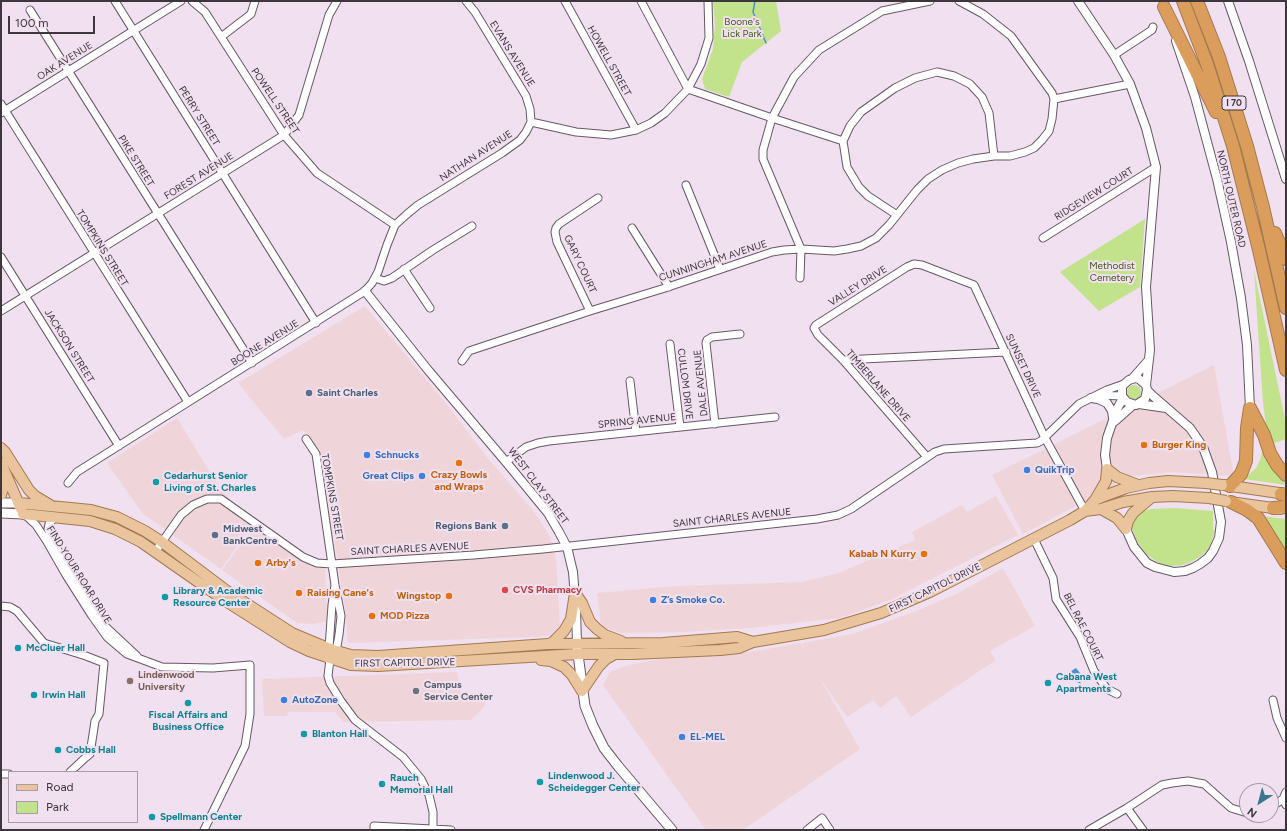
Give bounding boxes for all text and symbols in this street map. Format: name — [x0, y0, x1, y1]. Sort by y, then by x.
scale bar — [10, 8, 97, 34]
text: 100 m — [15, 16, 49, 30]
park label: Boone's Lick Park — [722, 16, 762, 40]
street label: EVANS AVENUE — [487, 19, 537, 89]
street label: HOWELL STREET — [585, 24, 633, 98]
street label: OAK AVENUE — [35, 39, 95, 83]
street label: POWELL STREET — [248, 66, 302, 136]
street label: PERRY STREET — [176, 84, 222, 148]
road number: I 70 — [1222, 96, 1246, 110]
street label: NATHAN AVENUE — [437, 128, 515, 184]
street label: PIKE STREET — [115, 133, 157, 189]
street label: NORTH OUTER ROAD — [1214, 149, 1248, 249]
street label: FOREST AVENUE — [162, 150, 236, 202]
street label: RIDGEVIEW COURT — [1052, 165, 1136, 223]
street label: TOMPKINS STREET — [74, 208, 130, 288]
street label: GARY COURT — [561, 233, 599, 295]
street label: CUNNINGHAM AVENUE — [657, 238, 769, 284]
park label: Methodist Cemetery — [1089, 260, 1135, 284]
street label: VALLEY DRIVE — [826, 263, 890, 309]
street label: JACKSON STREET — [42, 307, 96, 385]
street label: BOONE AVENUE — [229, 317, 301, 369]
street label: SUNSET DRIVE — [1003, 332, 1043, 400]
street label: TIMBERLANE DRIVE — [843, 347, 913, 425]
street label: CULLOM DRIVE — [675, 348, 695, 420]
street label: DALE AVENUE — [692, 349, 710, 417]
place label: Saint Charles — [317, 387, 378, 399]
marker: Saint Charles — [304, 388, 314, 398]
street label: SPRING AVENUE — [597, 411, 677, 431]
place label: Burger King — [1152, 439, 1206, 451]
marker: Burger King — [1139, 440, 1149, 450]
street label: WEST CLAY STREET — [505, 445, 571, 527]
place label: Schnucks — [375, 449, 419, 461]
marker: Schnucks — [362, 450, 372, 460]
street label: TOMPKINS STREET — [318, 453, 346, 541]
marker: Crazy Bowls and Wraps — [454, 458, 464, 468]
place label: QuikTrip — [1035, 464, 1074, 476]
marker: QuikTrip — [1022, 465, 1032, 475]
place label: Crazy Bowls and Wraps — [431, 469, 487, 492]
place label: Cedarhurst Senior Living of St. Charles — [164, 470, 256, 494]
place label: Great Clips — [363, 470, 414, 482]
marker: Great Clips — [417, 471, 427, 481]
marker: Cedarhurst Senior Living of St. Charles — [151, 477, 161, 487]
street label: SAINT CHARLES AVENUE — [672, 506, 792, 530]
place label: Regions Bank — [435, 520, 497, 532]
marker: Regions Bank — [500, 521, 510, 531]
place label: Midwest BankCentre — [223, 523, 277, 546]
street label: FIND YOUR ROAR DRIVE — [44, 524, 114, 626]
marker: Midwest BankCentre — [210, 530, 220, 540]
street label: SAINT CHARLES AVENUE — [350, 540, 470, 558]
place label: Kabab N Kurry — [849, 548, 916, 560]
marker: Kabab N Kurry — [919, 549, 929, 559]
place label: Arby's — [266, 557, 296, 569]
marker: Arby's — [253, 558, 263, 568]
street label: FIRST CAPITOL DRIVE — [887, 561, 983, 615]
place label: CVS Pharmacy — [513, 584, 582, 596]
place label: Library & Academic Resource Center — [173, 585, 263, 608]
marker: CVS Pharmacy — [500, 585, 510, 595]
place label: Raising Cane's — [307, 587, 374, 599]
marker: Raising Cane's — [294, 588, 304, 598]
place label: Wingstop — [396, 590, 441, 602]
marker: Wingstop — [444, 591, 454, 601]
street label: BEL RAE COURT — [1061, 591, 1105, 663]
marker: Library & Academic Resource Center — [160, 592, 170, 602]
place label: Z’s Smoke Co. — [661, 594, 725, 606]
marker: Z’s Smoke Co. — [648, 595, 658, 605]
place label: MOD Pizza — [380, 610, 429, 622]
marker: MOD Pizza — [367, 611, 377, 621]
place label: McCluer Hall — [26, 642, 85, 654]
marker: McCluer Hall — [13, 643, 23, 653]
street label: FIRST CAPITOL DRIVE — [355, 656, 455, 670]
place label: Lindenwood University — [138, 669, 194, 692]
place label: Cabana West Apartments — [1056, 671, 1117, 694]
marker: Lindenwood University — [125, 676, 135, 686]
marker: Cabana West Apartments — [1043, 678, 1053, 688]
place label: Campus Service Center — [424, 679, 493, 702]
marker: Campus Service Center — [411, 686, 421, 696]
place label: Irwin Hall — [42, 689, 85, 701]
marker: Irwin Hall — [29, 690, 39, 700]
place label: AutoZone — [292, 694, 338, 706]
marker: AutoZone — [279, 695, 289, 705]
marker: Fiscal Affairs and Business Office — [183, 698, 193, 708]
place label: Fiscal Affairs and Business Office — [148, 709, 228, 732]
place label: Blanton Hall — [312, 728, 367, 740]
marker: Blanton Hall — [299, 729, 309, 739]
place label: EL-MEL — [690, 731, 725, 743]
marker: EL-MEL — [677, 732, 687, 742]
place label: Cobbs Hall — [66, 744, 116, 756]
marker: Cobbs Hall — [53, 745, 63, 755]
place label: Lindenwood J. Scheidegger Center — [548, 770, 640, 794]
legend — [8, 771, 138, 823]
place label: Rauch Memorial Hall — [390, 772, 453, 796]
marker: Lindenwood J. Scheidegger Center — [535, 777, 545, 787]
marker: Rauch Memorial Hall — [377, 779, 387, 789]
text: Road — [46, 780, 74, 794]
north arrow — [1239, 783, 1279, 823]
text: Park — [46, 800, 69, 814]
text: N — [1245, 805, 1260, 820]
place label: Spellmann Center — [160, 811, 242, 823]
marker: Spellmann Center — [147, 812, 157, 822]

